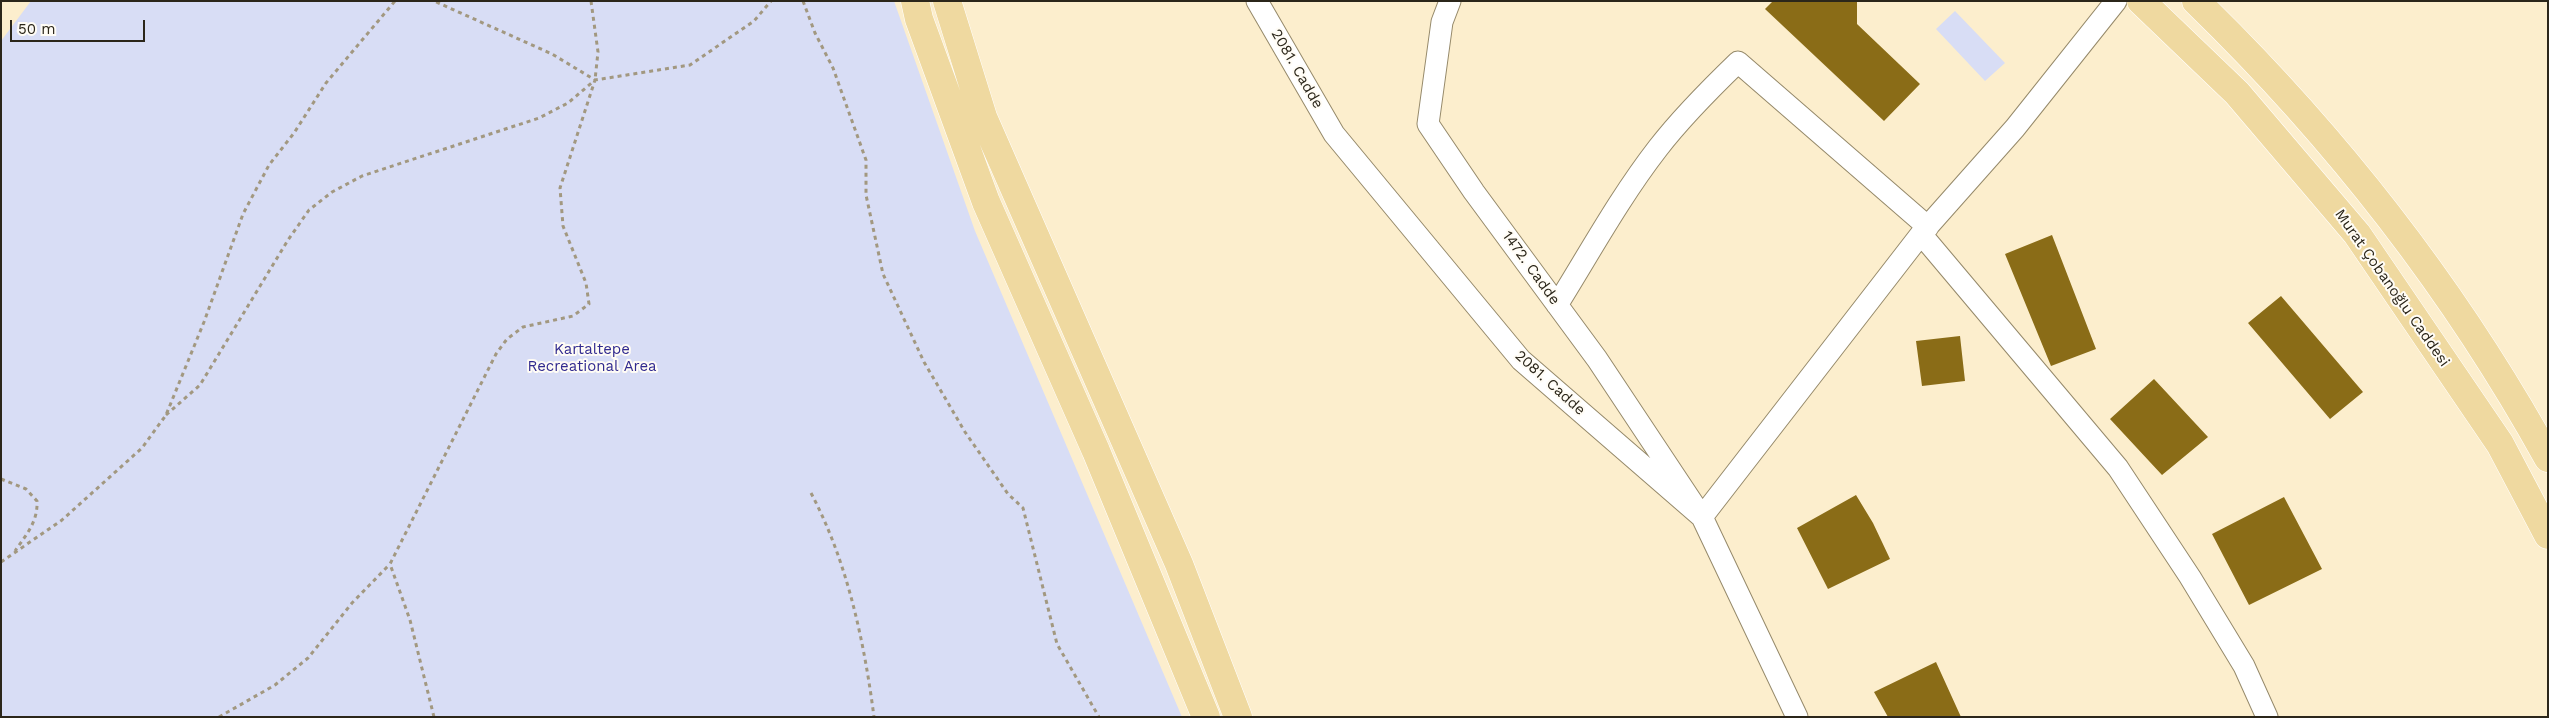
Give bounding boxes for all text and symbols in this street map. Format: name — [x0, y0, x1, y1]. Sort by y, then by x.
scale bar — [12, 10, 148, 42]
text: 50 m — [18, 20, 55, 38]
street label: 2081. Cadde — [1267, 26, 1327, 112]
street label: Murat Çobanoğlu Caddesi — [2331, 206, 2453, 370]
street label: 1472. Cadde — [1498, 228, 1564, 308]
park label: Kartaltepe Recreational Area — [527, 341, 657, 376]
street label: 2081. Cadde — [1511, 347, 1589, 419]

